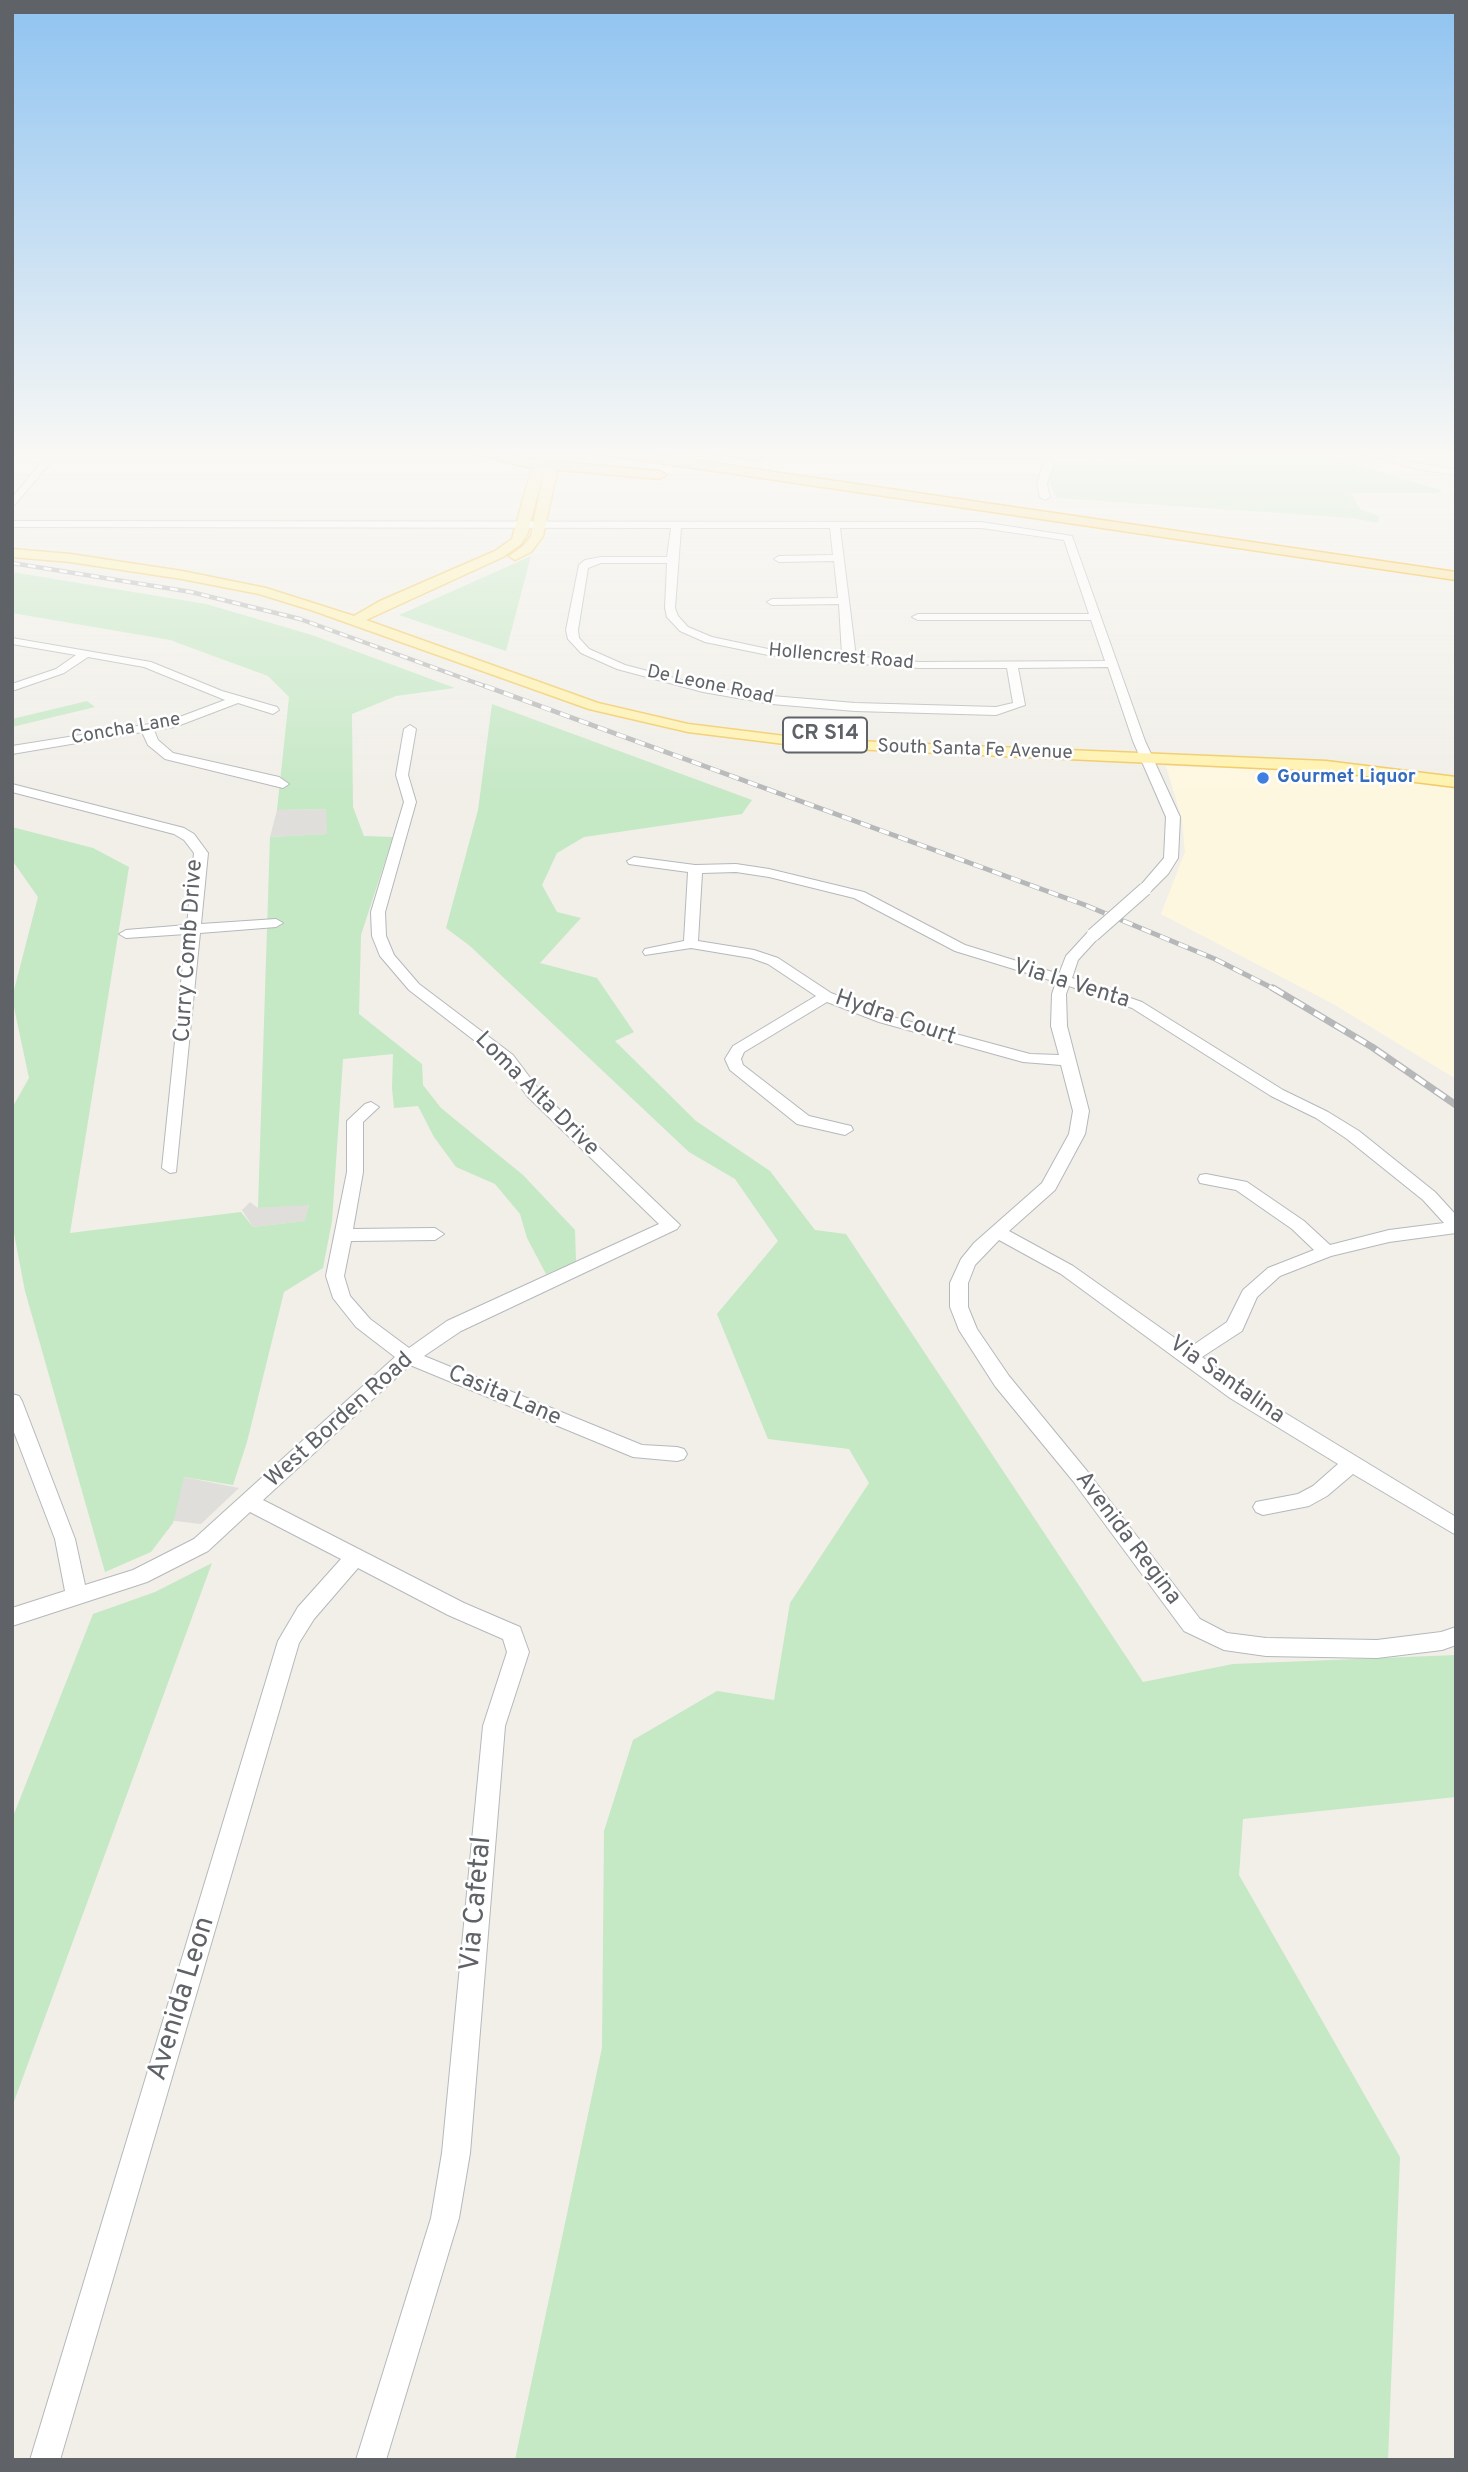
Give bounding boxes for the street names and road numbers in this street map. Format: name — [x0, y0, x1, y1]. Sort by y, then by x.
street label: Hollencrest Road — [767, 640, 915, 676]
street label: De Leone Road — [645, 661, 775, 711]
street label: Concha Lane — [70, 709, 182, 751]
road number: CR S14 — [783, 718, 867, 752]
street label: South Santa Fe Avenue — [877, 736, 1073, 766]
street label: Curry Comb Drive — [170, 858, 210, 1044]
street label: Via la Venta — [1009, 954, 1133, 1016]
street label: Hydra Court — [831, 985, 959, 1053]
street label: Loma Alta Drive — [468, 1027, 604, 1163]
street label: Via Santalina — [1163, 1331, 1289, 1431]
street label: West Borden Road — [260, 1347, 420, 1495]
street label: Casita Lane — [443, 1361, 565, 1433]
street label: Avenida Regina — [1068, 1467, 1186, 1611]
street label: Via Cafetal — [455, 1835, 501, 1973]
street label: Avenida Leon — [142, 1913, 224, 2085]

